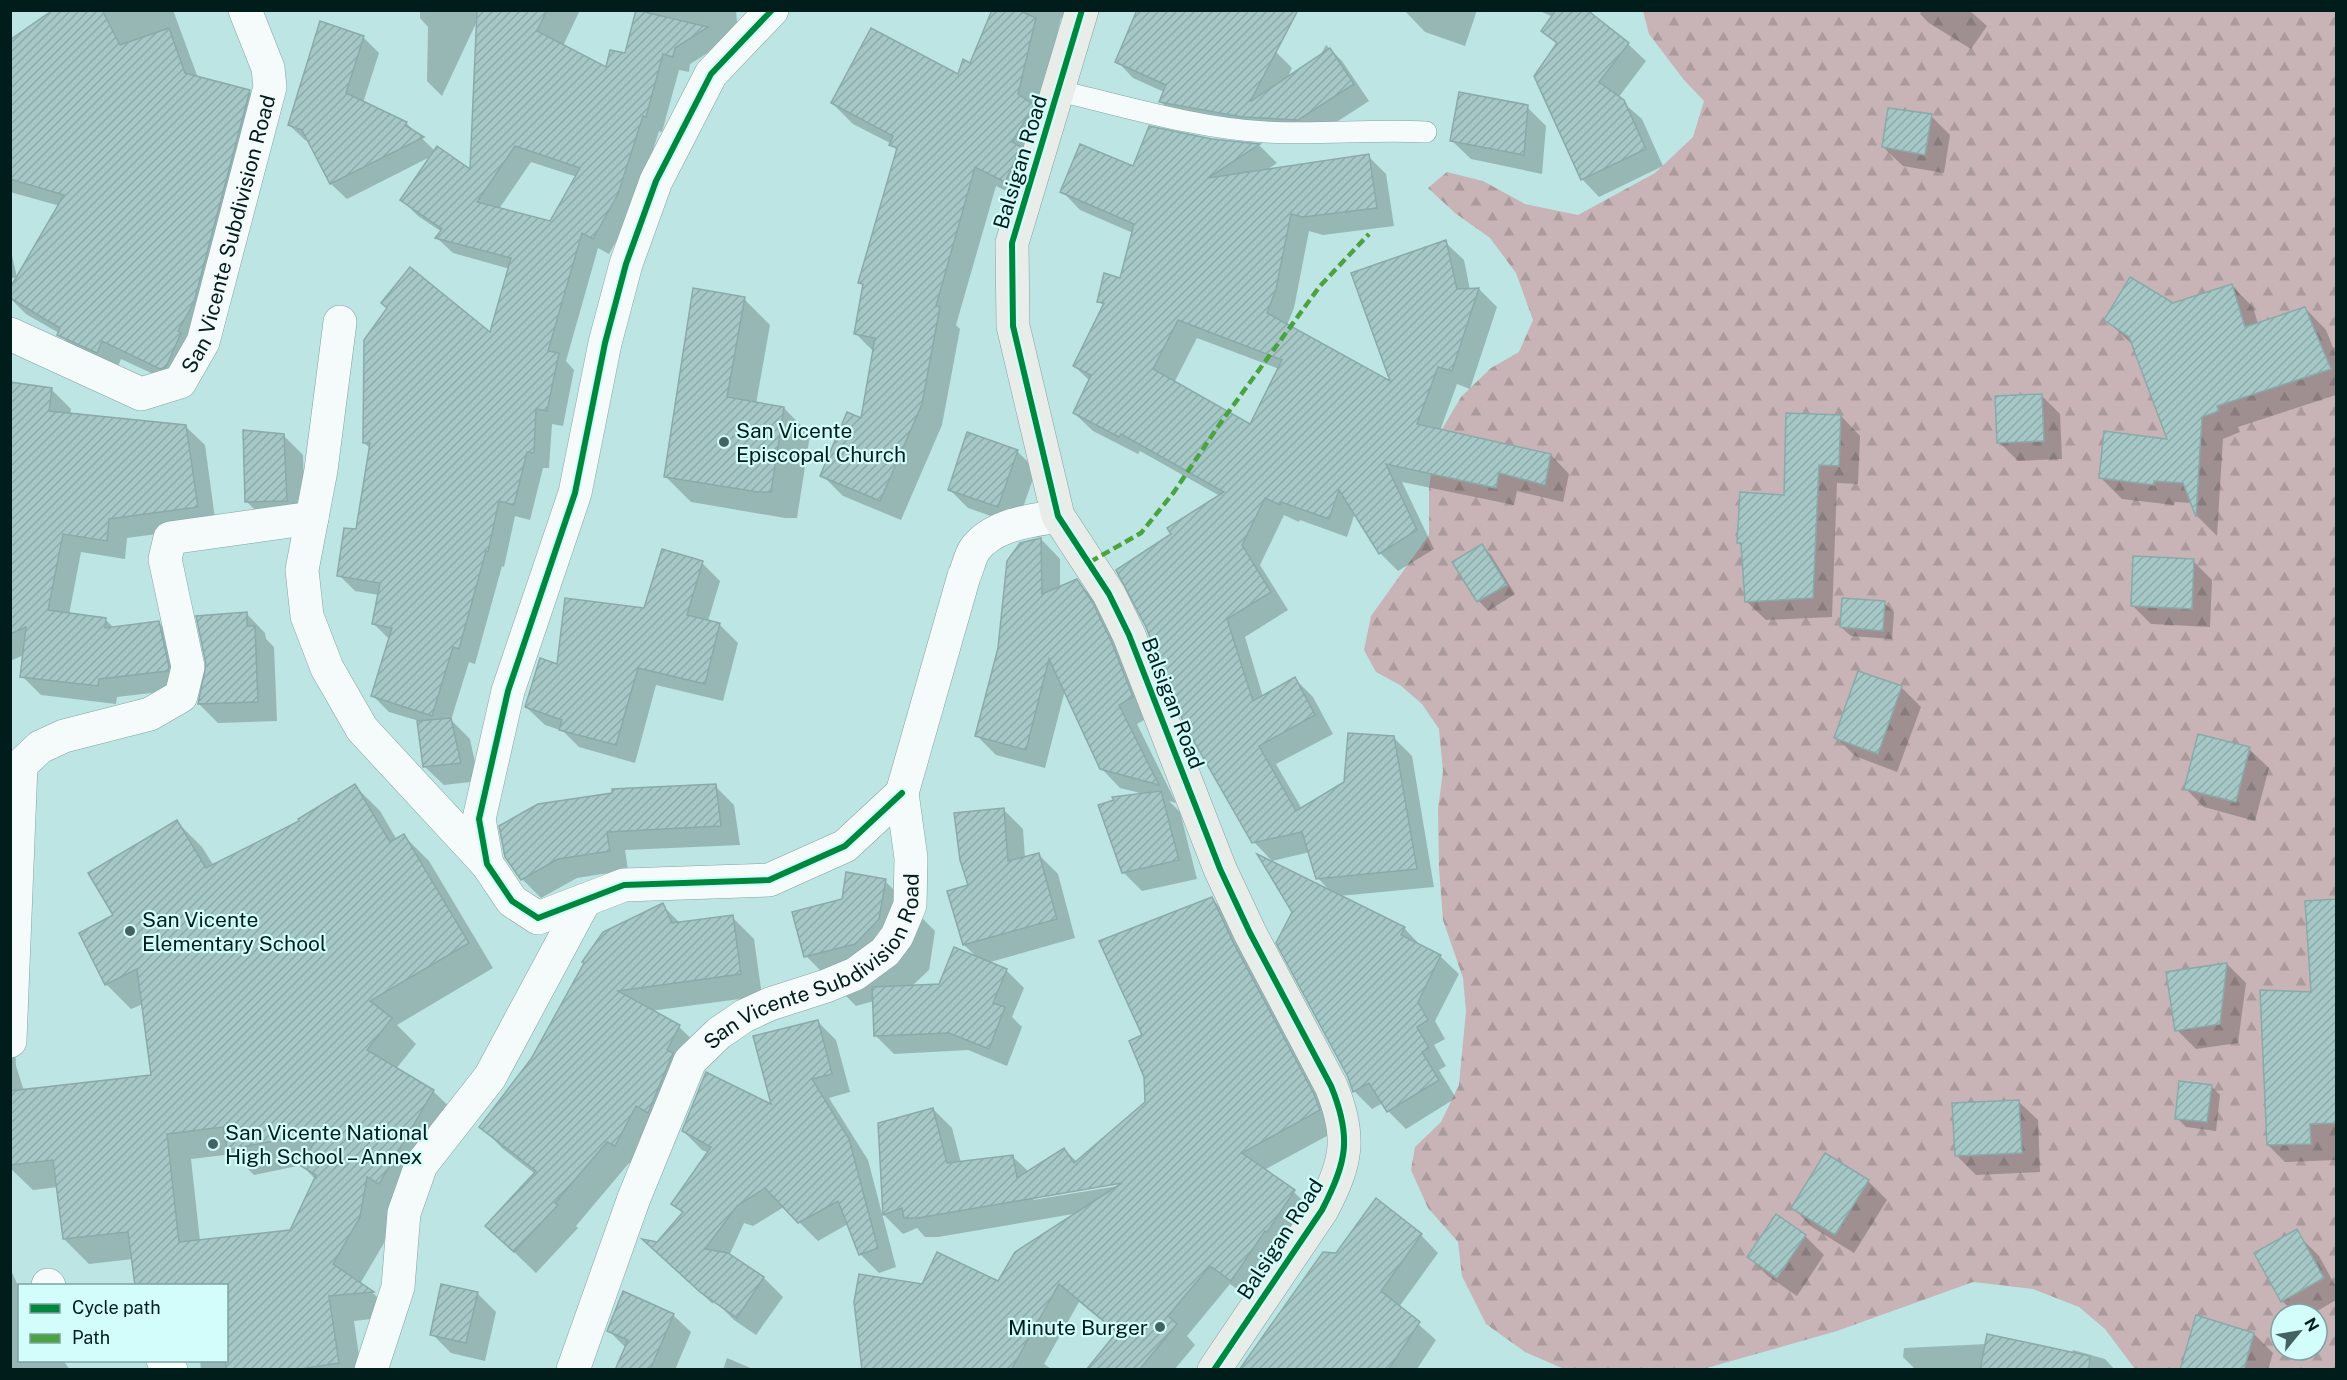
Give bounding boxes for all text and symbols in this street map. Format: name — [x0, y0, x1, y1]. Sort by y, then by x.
street label: San Vicente Subdivision Road — [176, 92, 280, 377]
street label: Balsigan Road — [988, 92, 1052, 232]
place label: San Vicente Episcopal Church — [736, 418, 906, 467]
marker: San Vicente Episcopal Church — [717, 435, 731, 449]
street label: Balsigan Road — [1136, 634, 1210, 772]
street label: San Vicente Subdivision Road — [698, 873, 923, 1054]
place label: San Vicente Elementary School — [142, 907, 326, 956]
marker: San Vicente Elementary School — [123, 924, 137, 938]
place label: San Vicente National High School – Annex — [225, 1120, 429, 1169]
marker: San Vicente National High School – Annex — [206, 1137, 220, 1151]
street label: Balsigan Road — [1232, 1174, 1328, 1304]
legend — [18, 1284, 228, 1362]
text: Cycle path — [72, 1297, 161, 1318]
north arrow — [2269, 1302, 2329, 1362]
place label: Minute Burger — [1008, 1315, 1148, 1340]
text: N — [2300, 1315, 2323, 1335]
marker: Minute Burger — [1153, 1320, 1167, 1334]
text: Path — [72, 1327, 110, 1348]

